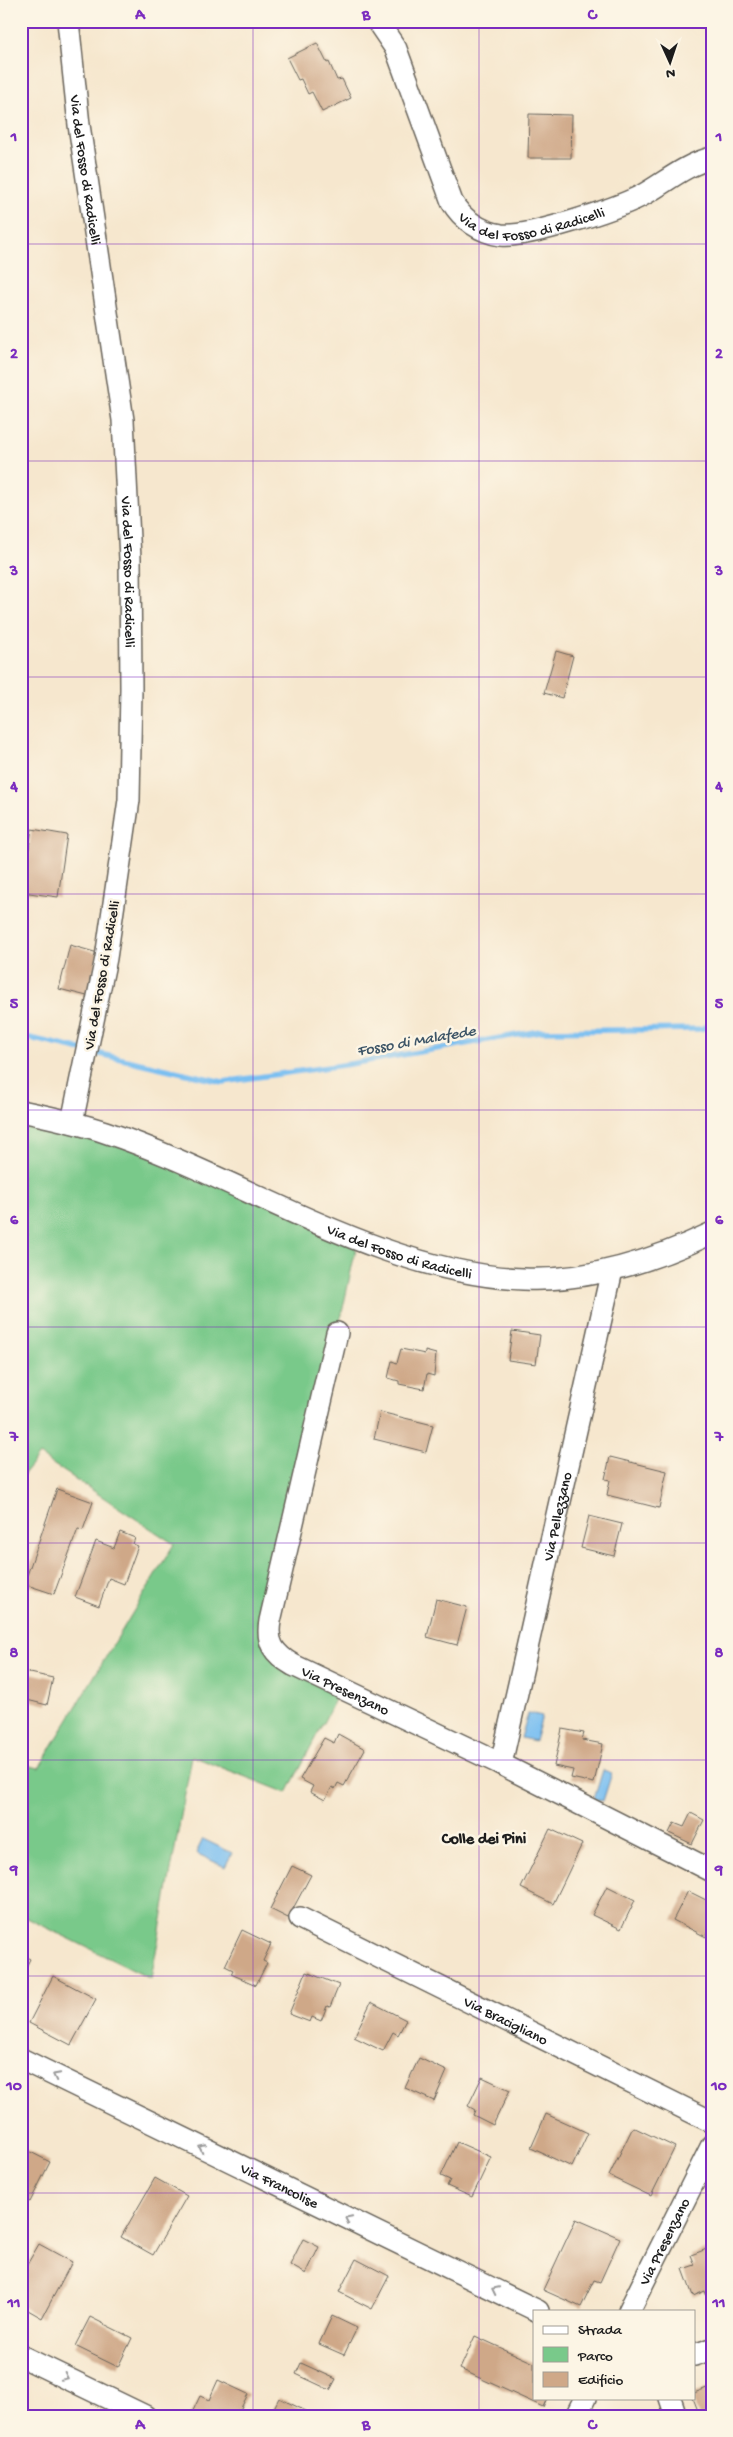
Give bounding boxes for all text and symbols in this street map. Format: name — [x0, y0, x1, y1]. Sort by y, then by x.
text: A — [134, 7, 146, 26]
text: B — [361, 7, 371, 26]
text: C — [587, 7, 598, 26]
north arrow — [646, 38, 696, 88]
text: N — [666, 64, 676, 81]
street label: Via del Fosso di Radicelli — [65, 93, 104, 246]
text: 1 — [10, 129, 17, 148]
text: 1 — [715, 129, 722, 148]
street label: Via del Fosso di Radicelli — [457, 200, 609, 218]
text: Via del Fosso di Radicelli — [453, 204, 608, 246]
text: 2 — [10, 346, 18, 365]
text: 2 — [715, 346, 723, 365]
street label: Via del Fosso di Radicelli — [116, 495, 138, 648]
text: 3 — [9, 563, 18, 582]
text: 3 — [714, 563, 723, 582]
text: 4 — [9, 779, 18, 798]
text: 4 — [714, 779, 723, 798]
street label: Via del Fosso di Radicelli — [81, 899, 125, 1052]
text: 5 — [10, 996, 19, 1015]
text: 5 — [715, 996, 724, 1015]
water label: Fosso di Malafede — [356, 1023, 478, 1062]
text: 6 — [10, 1212, 19, 1231]
text: 6 — [715, 1212, 724, 1231]
street label: Via del Fosso di Radicelli — [323, 1221, 473, 1284]
text: 7 — [9, 1429, 19, 1448]
text: 7 — [714, 1429, 724, 1448]
street label: Via Pellezzano — [540, 1470, 577, 1564]
text: 8 — [10, 1645, 19, 1664]
text: 8 — [715, 1645, 724, 1664]
street label: Via Presenzano — [297, 1663, 392, 1721]
district label: Colle dei Pini — [441, 1831, 527, 1850]
text: 9 — [9, 1862, 18, 1881]
text: 9 — [714, 1862, 723, 1881]
street label: Via Bracigliano — [459, 1993, 550, 2050]
one-way arrow — [52, 2072, 61, 2083]
text: 10 — [5, 2078, 22, 2097]
text: 10 — [710, 2078, 727, 2097]
one-way arrow — [198, 2144, 207, 2155]
street label: Via Francolise — [236, 2160, 321, 2214]
street label: Via Presenzano — [636, 2195, 695, 2290]
one-way arrow — [344, 2215, 353, 2225]
one-way arrow — [491, 2286, 500, 2296]
text: 11 — [7, 2295, 20, 2314]
text: 11 — [712, 2295, 725, 2314]
legend — [533, 2310, 696, 2400]
text: Strada — [578, 2322, 623, 2340]
text: Parco — [577, 2348, 613, 2366]
one-way arrow — [60, 2371, 69, 2381]
text: Edificio — [578, 2372, 624, 2390]
text: A — [134, 2417, 146, 2436]
text: B — [361, 2417, 371, 2436]
text: C — [587, 2417, 598, 2436]

